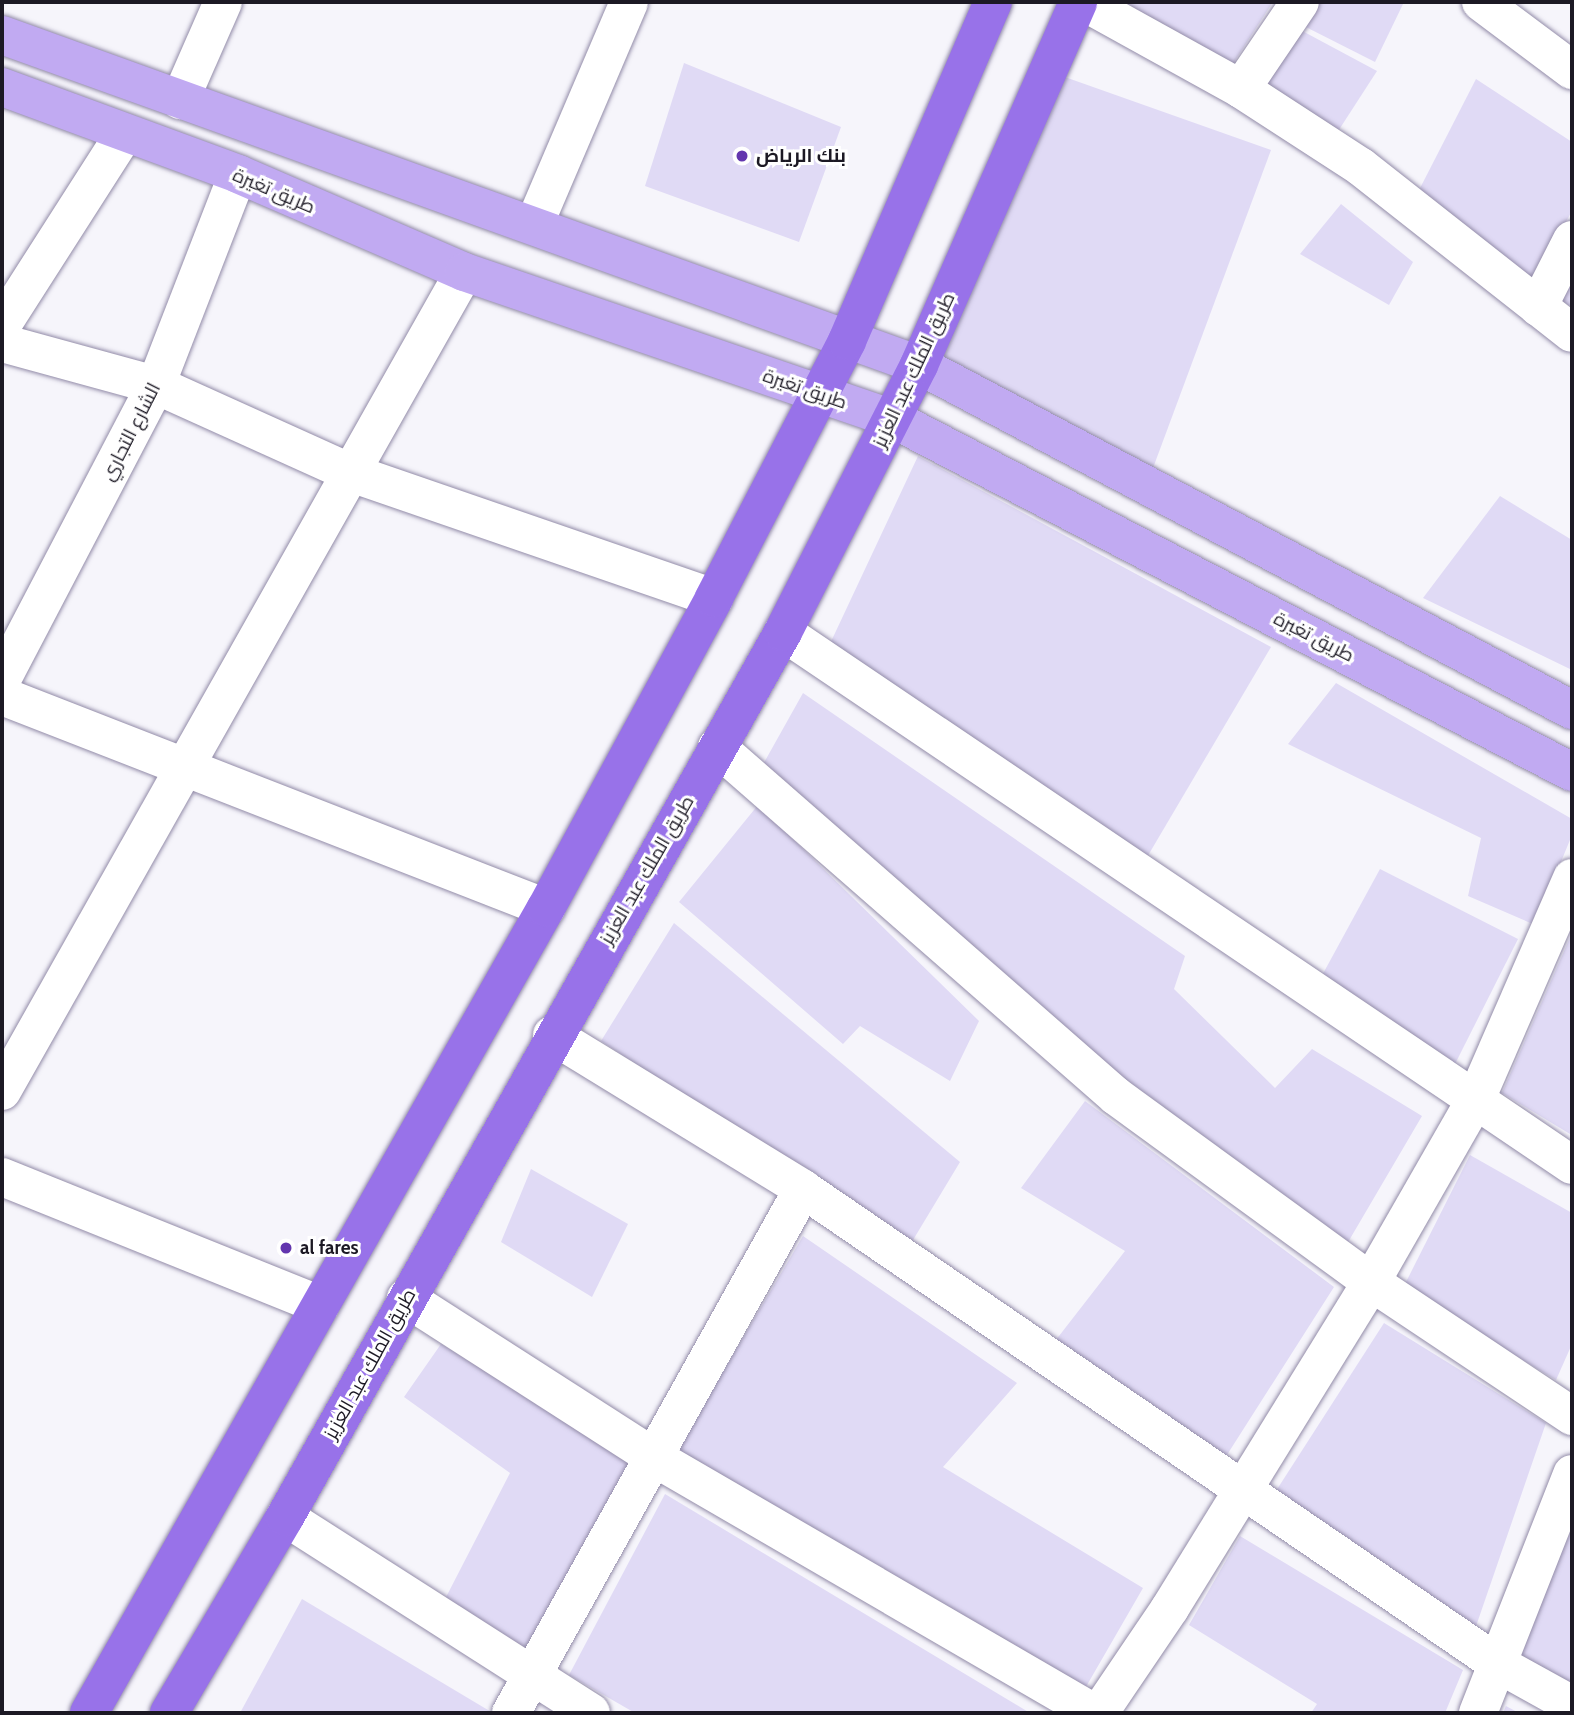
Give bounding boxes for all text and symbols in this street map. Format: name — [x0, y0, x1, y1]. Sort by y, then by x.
place label: بنك الرياض — [756, 145, 846, 167]
marker: بنك الرياض — [734, 148, 750, 164]
street label: طريق تغيرة — [229, 163, 319, 219]
street label: طريق الملك عبد العزيز — [868, 289, 960, 451]
street label: طريق تغيرة — [760, 364, 850, 414]
street label: الشارع التجاري — [97, 379, 165, 485]
street label: طريق تغيرة — [1270, 607, 1358, 667]
street label: طريق الملك عبد العزيز — [595, 791, 699, 949]
place label: al fares — [300, 1237, 359, 1259]
marker: al fares — [278, 1240, 294, 1256]
street label: طريق الملك عبد العزيز — [319, 1285, 421, 1443]

